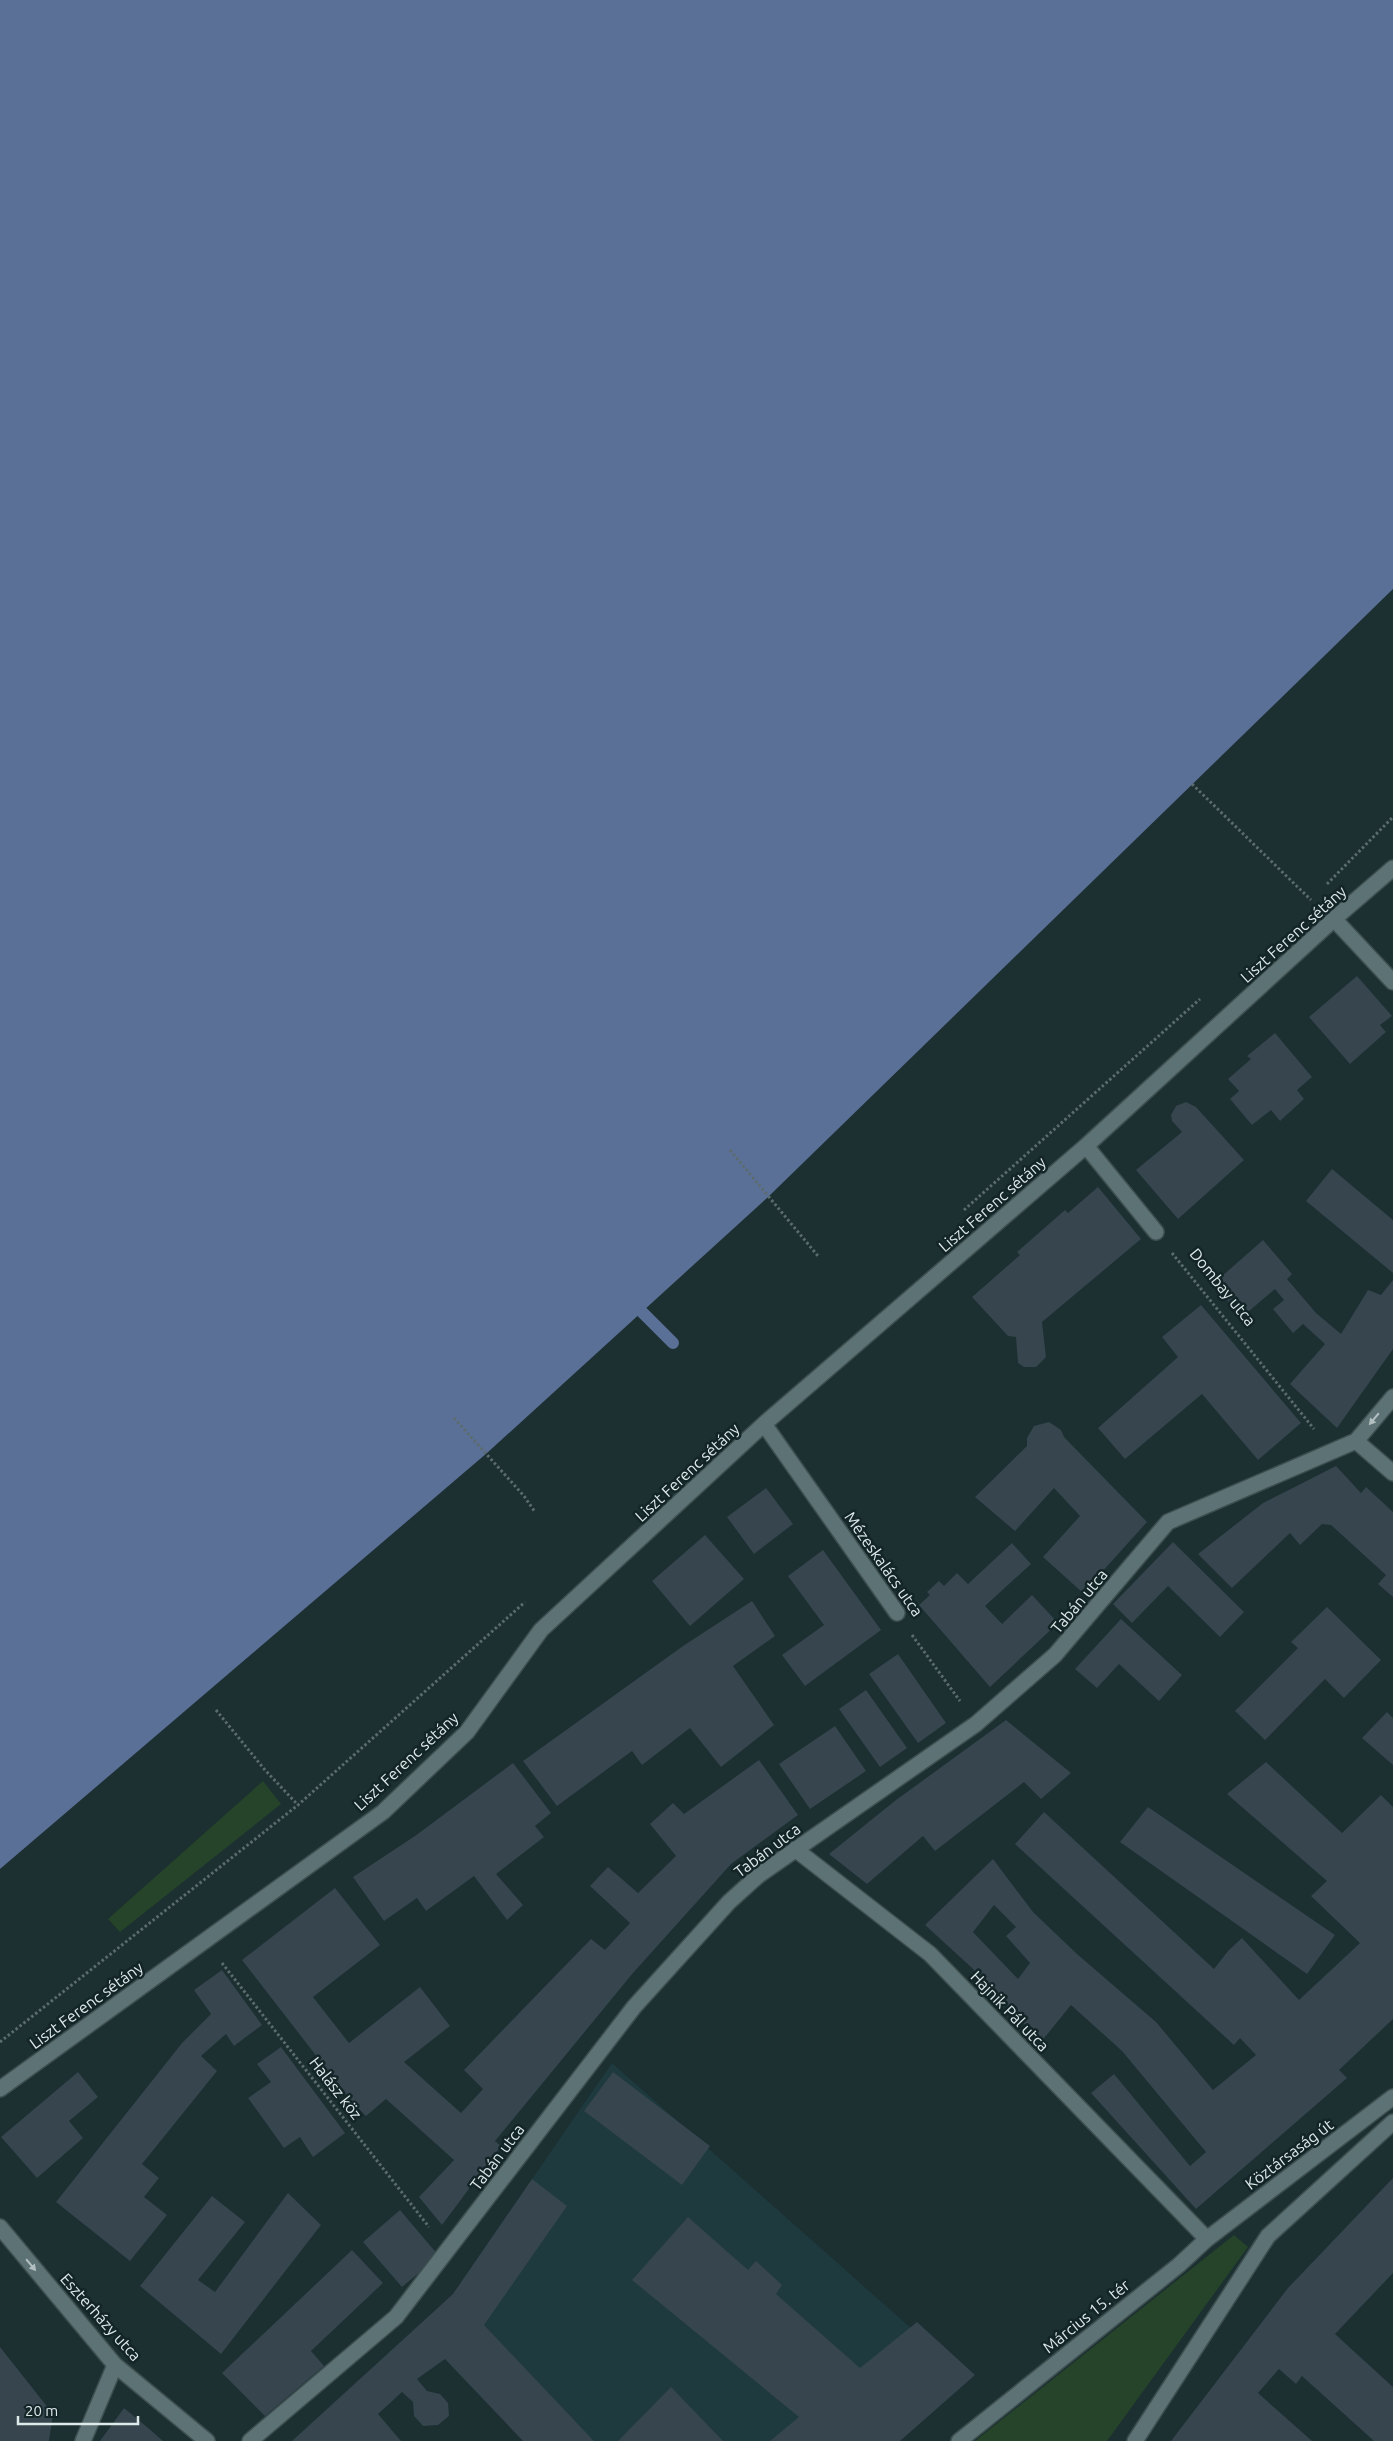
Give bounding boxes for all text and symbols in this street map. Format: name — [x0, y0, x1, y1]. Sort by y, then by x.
street label: Liszt Ferenc sétány — [1237, 882, 1350, 986]
street label: Liszt Ferenc sétány — [935, 1153, 1049, 1255]
street label: Dombay utca — [1186, 1245, 1260, 1329]
one-way arrow — [1369, 1412, 1380, 1425]
street label: Liszt Ferenc sétány — [631, 1419, 743, 1525]
street label: Mézeskalács utca — [841, 1508, 927, 1620]
street label: Tabán utca — [1047, 1565, 1111, 1637]
street label: Liszt Ferenc sétány — [350, 1708, 462, 1814]
street label: Tabán utca — [730, 1819, 804, 1881]
street label: Liszt Ferenc sétány — [26, 1958, 146, 2052]
street label: Hajnik Pál utca — [967, 1967, 1053, 2055]
street label: Halász köz — [306, 2053, 366, 2123]
street label: Köztársaság út — [1242, 2115, 1337, 2193]
street label: Tabán utca — [466, 2120, 528, 2194]
one-way arrow — [26, 2258, 37, 2271]
street label: Eszterházy utca — [57, 2270, 145, 2364]
street label: Március 15. tér — [1039, 2276, 1133, 2356]
scale bar — [18, 2394, 138, 2426]
text: 20 m — [25, 2402, 58, 2419]

